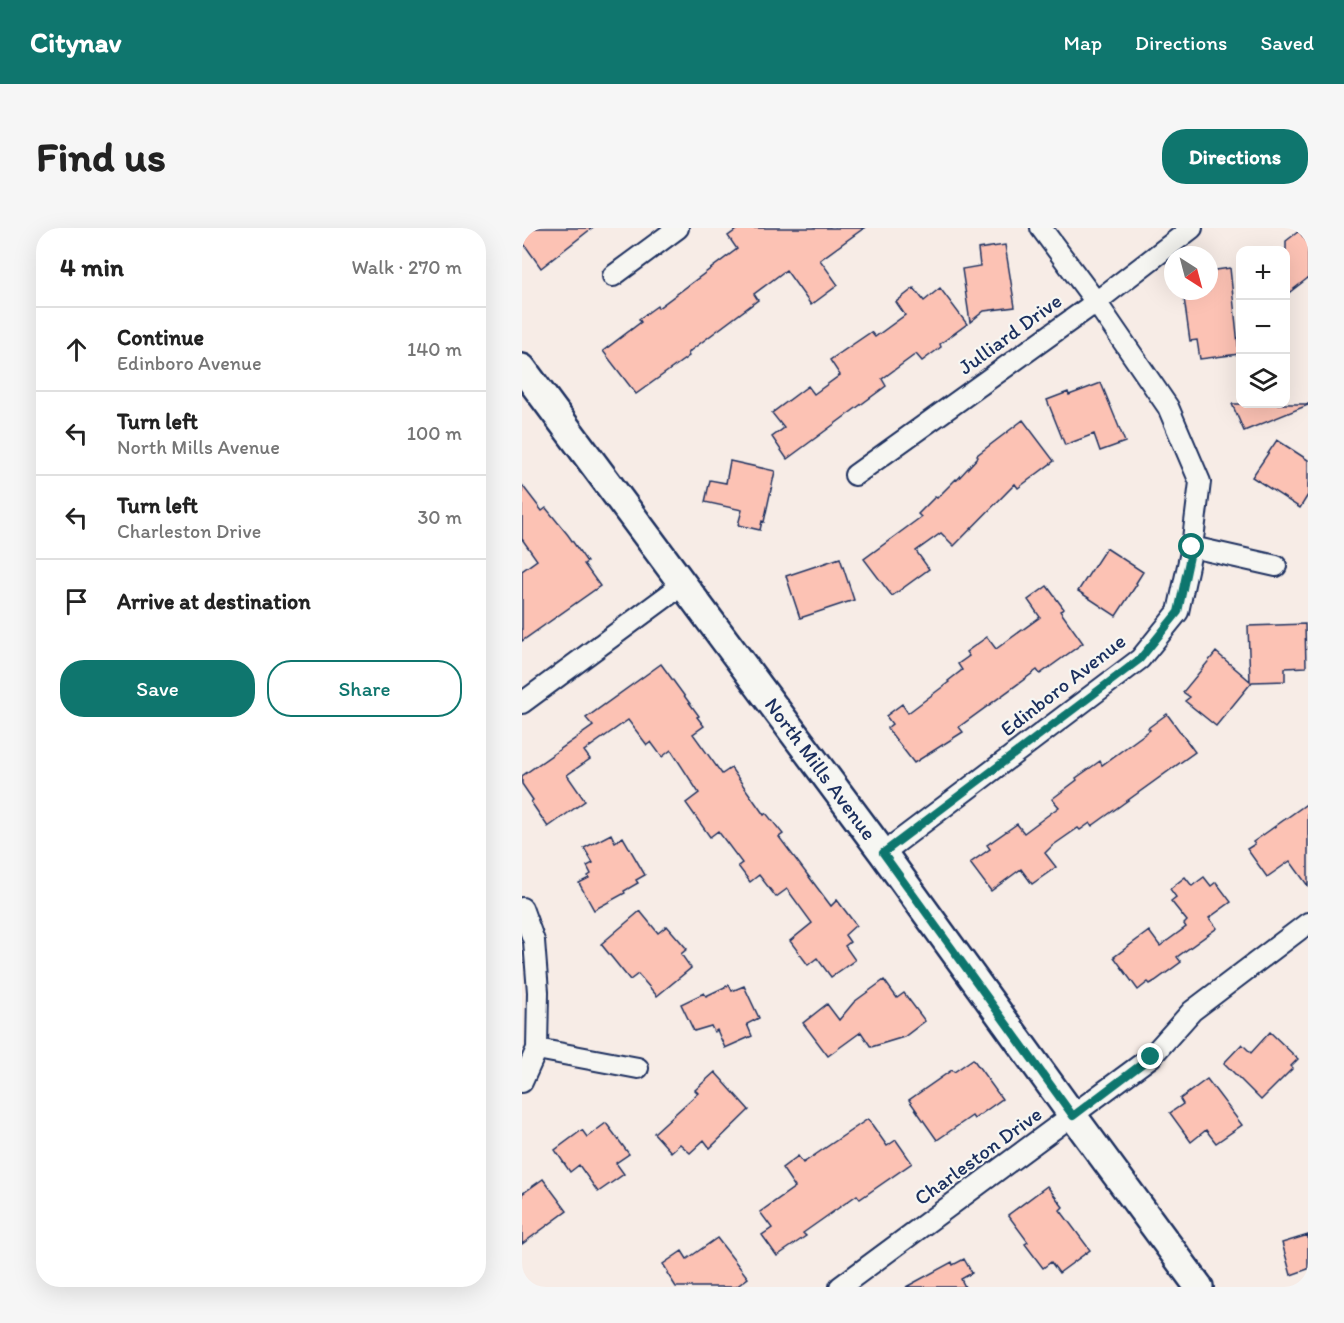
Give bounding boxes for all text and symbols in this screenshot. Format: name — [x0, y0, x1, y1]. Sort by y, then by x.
text: Citynav — [30, 25, 121, 59]
text: Map — [1064, 30, 1102, 55]
text: Directions — [1135, 30, 1227, 55]
text: Saved — [1260, 30, 1314, 55]
button: Directions — [1162, 129, 1308, 184]
text: Find us — [36, 131, 166, 182]
north arrow — [1164, 246, 1218, 300]
map controls — [1236, 246, 1290, 408]
button: + — [1236, 246, 1290, 300]
text: 4 min — [60, 251, 124, 283]
text: Walk · 270 m — [351, 255, 462, 279]
street label: Julliard Drive — [953, 288, 1066, 379]
button: − — [1236, 300, 1290, 354]
text: Continue — [117, 324, 204, 351]
icon: ahead — [60, 333, 93, 366]
text: 140 m — [407, 337, 462, 361]
text: Edinboro Avenue — [117, 351, 262, 375]
button: layers — [1236, 354, 1290, 408]
text: Turn left — [117, 408, 198, 435]
icon: left — [60, 417, 93, 450]
text: 100 m — [407, 421, 462, 445]
text: North Mills Avenue — [117, 435, 280, 459]
text: Turn left — [117, 492, 198, 519]
icon: left — [60, 501, 93, 534]
text: 30 m — [417, 505, 462, 529]
text: Charleston Drive — [117, 519, 261, 543]
route start — [1178, 533, 1204, 559]
icon: arrive — [60, 585, 93, 618]
text: Arrive at destination — [117, 588, 311, 615]
street label: Edinboro Avenue — [995, 628, 1130, 741]
button: Save — [60, 660, 255, 717]
button: Share — [267, 660, 462, 717]
street label: North Mills Avenue — [760, 693, 882, 845]
route end — [1137, 1043, 1163, 1069]
street label: Charleston Drive — [909, 1101, 1046, 1210]

